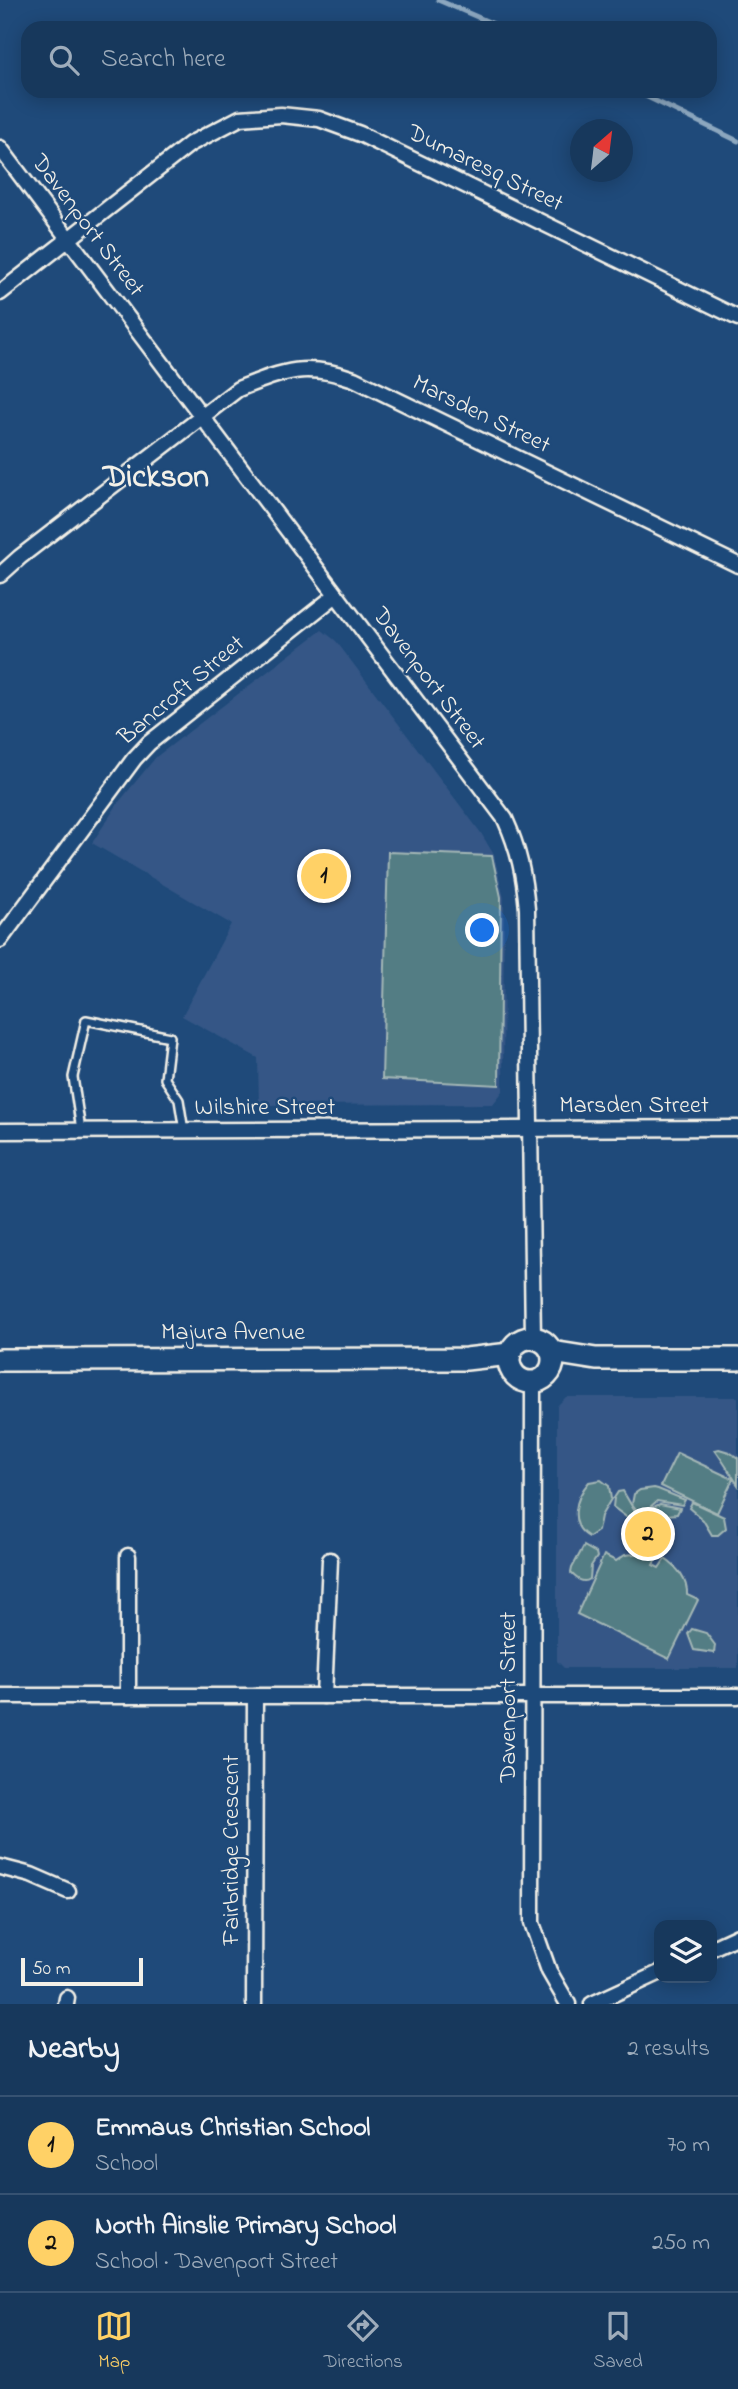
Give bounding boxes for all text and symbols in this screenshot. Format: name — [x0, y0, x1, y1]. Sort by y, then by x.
search box — [21, 21, 717, 98]
icon: search — [45, 41, 83, 79]
text: Search here — [101, 41, 226, 79]
street label: Dumaresq Street — [400, 116, 569, 222]
north arrow — [570, 119, 633, 182]
street label: Davenport Street — [21, 147, 152, 305]
street label: Marsden Street — [406, 366, 556, 464]
district label: Dickson — [101, 455, 209, 502]
street label: Davenport Street — [362, 600, 493, 758]
street label: Bancroft Street — [110, 627, 253, 755]
pin: 1 — [301, 850, 347, 902]
your location — [465, 913, 499, 947]
street label: Marsden Street — [559, 1089, 709, 1124]
street label: Wilshire Street — [195, 1091, 335, 1126]
street label: Majura Avenue — [161, 1316, 305, 1351]
pin: 2 — [625, 1508, 671, 1560]
street label: Davenport Street — [492, 1612, 527, 1783]
street label: Fairbridge Crescent — [215, 1755, 250, 1946]
map controls — [654, 1920, 717, 1983]
button: layers — [654, 1920, 717, 1983]
scale bar — [21, 1955, 144, 1987]
text: 50 m — [32, 1956, 71, 1983]
text: Nearby — [28, 2028, 120, 2072]
text: 2 results — [627, 2033, 710, 2066]
text: Emmaus Christian School — [95, 2110, 370, 2148]
text: 1 — [47, 2129, 55, 2162]
text: 70 m — [667, 2129, 710, 2162]
text: School — [95, 2148, 158, 2181]
text: North Ainslie Primary School — [95, 2208, 396, 2246]
text: 2 — [45, 2227, 57, 2260]
text: 250 m — [652, 2227, 710, 2260]
text: School · Davenport Street — [95, 2246, 338, 2279]
tab: Map — [95, 2307, 133, 2376]
tab: Directions — [324, 2307, 403, 2376]
tab: Saved — [593, 2307, 643, 2376]

